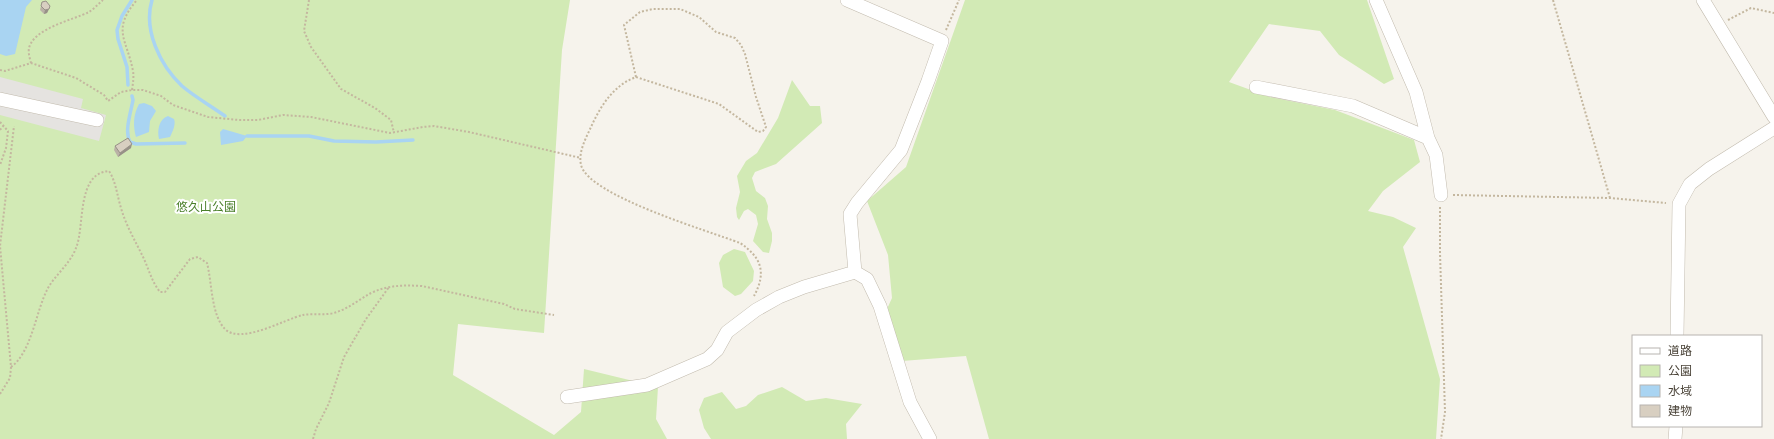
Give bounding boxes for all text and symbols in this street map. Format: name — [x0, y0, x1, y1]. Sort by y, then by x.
park label: 悠久山公園 — [176, 200, 236, 214]
legend — [1632, 335, 1762, 427]
text: 道路 — [1668, 344, 1692, 358]
text: 公園 — [1668, 364, 1692, 378]
text: 水域 — [1668, 384, 1692, 398]
text: 建物 — [1668, 404, 1692, 418]

